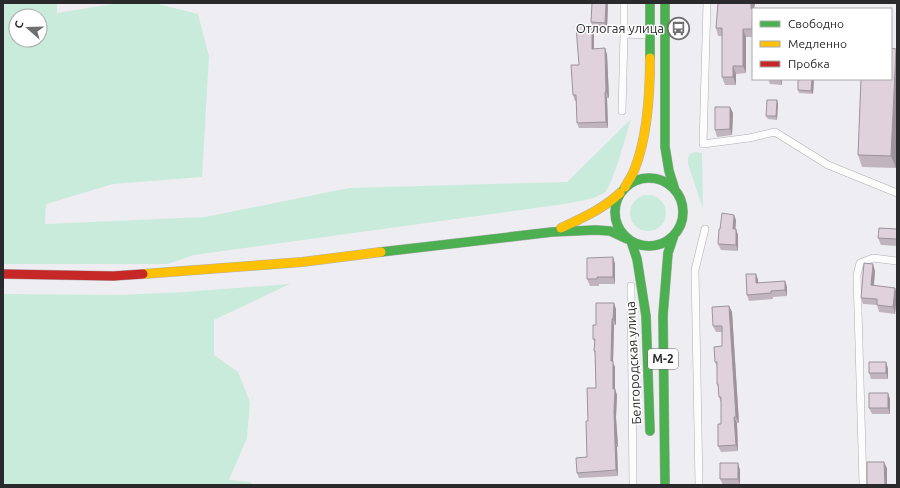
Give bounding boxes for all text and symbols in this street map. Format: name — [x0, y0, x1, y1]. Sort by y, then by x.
north arrow — [8, 8, 48, 48]
legend — [752, 8, 892, 80]
bus stop icon: Отлогая улица — [666, 15, 692, 41]
text: Свободно — [788, 17, 844, 30]
text: С — [12, 19, 25, 30]
place label: Отлогая улица — [576, 21, 664, 35]
text: Медленно — [788, 37, 847, 50]
text: Пробка — [788, 57, 830, 70]
street label: Белгородская улица — [623, 301, 643, 425]
road number: М-2 — [648, 349, 678, 369]

